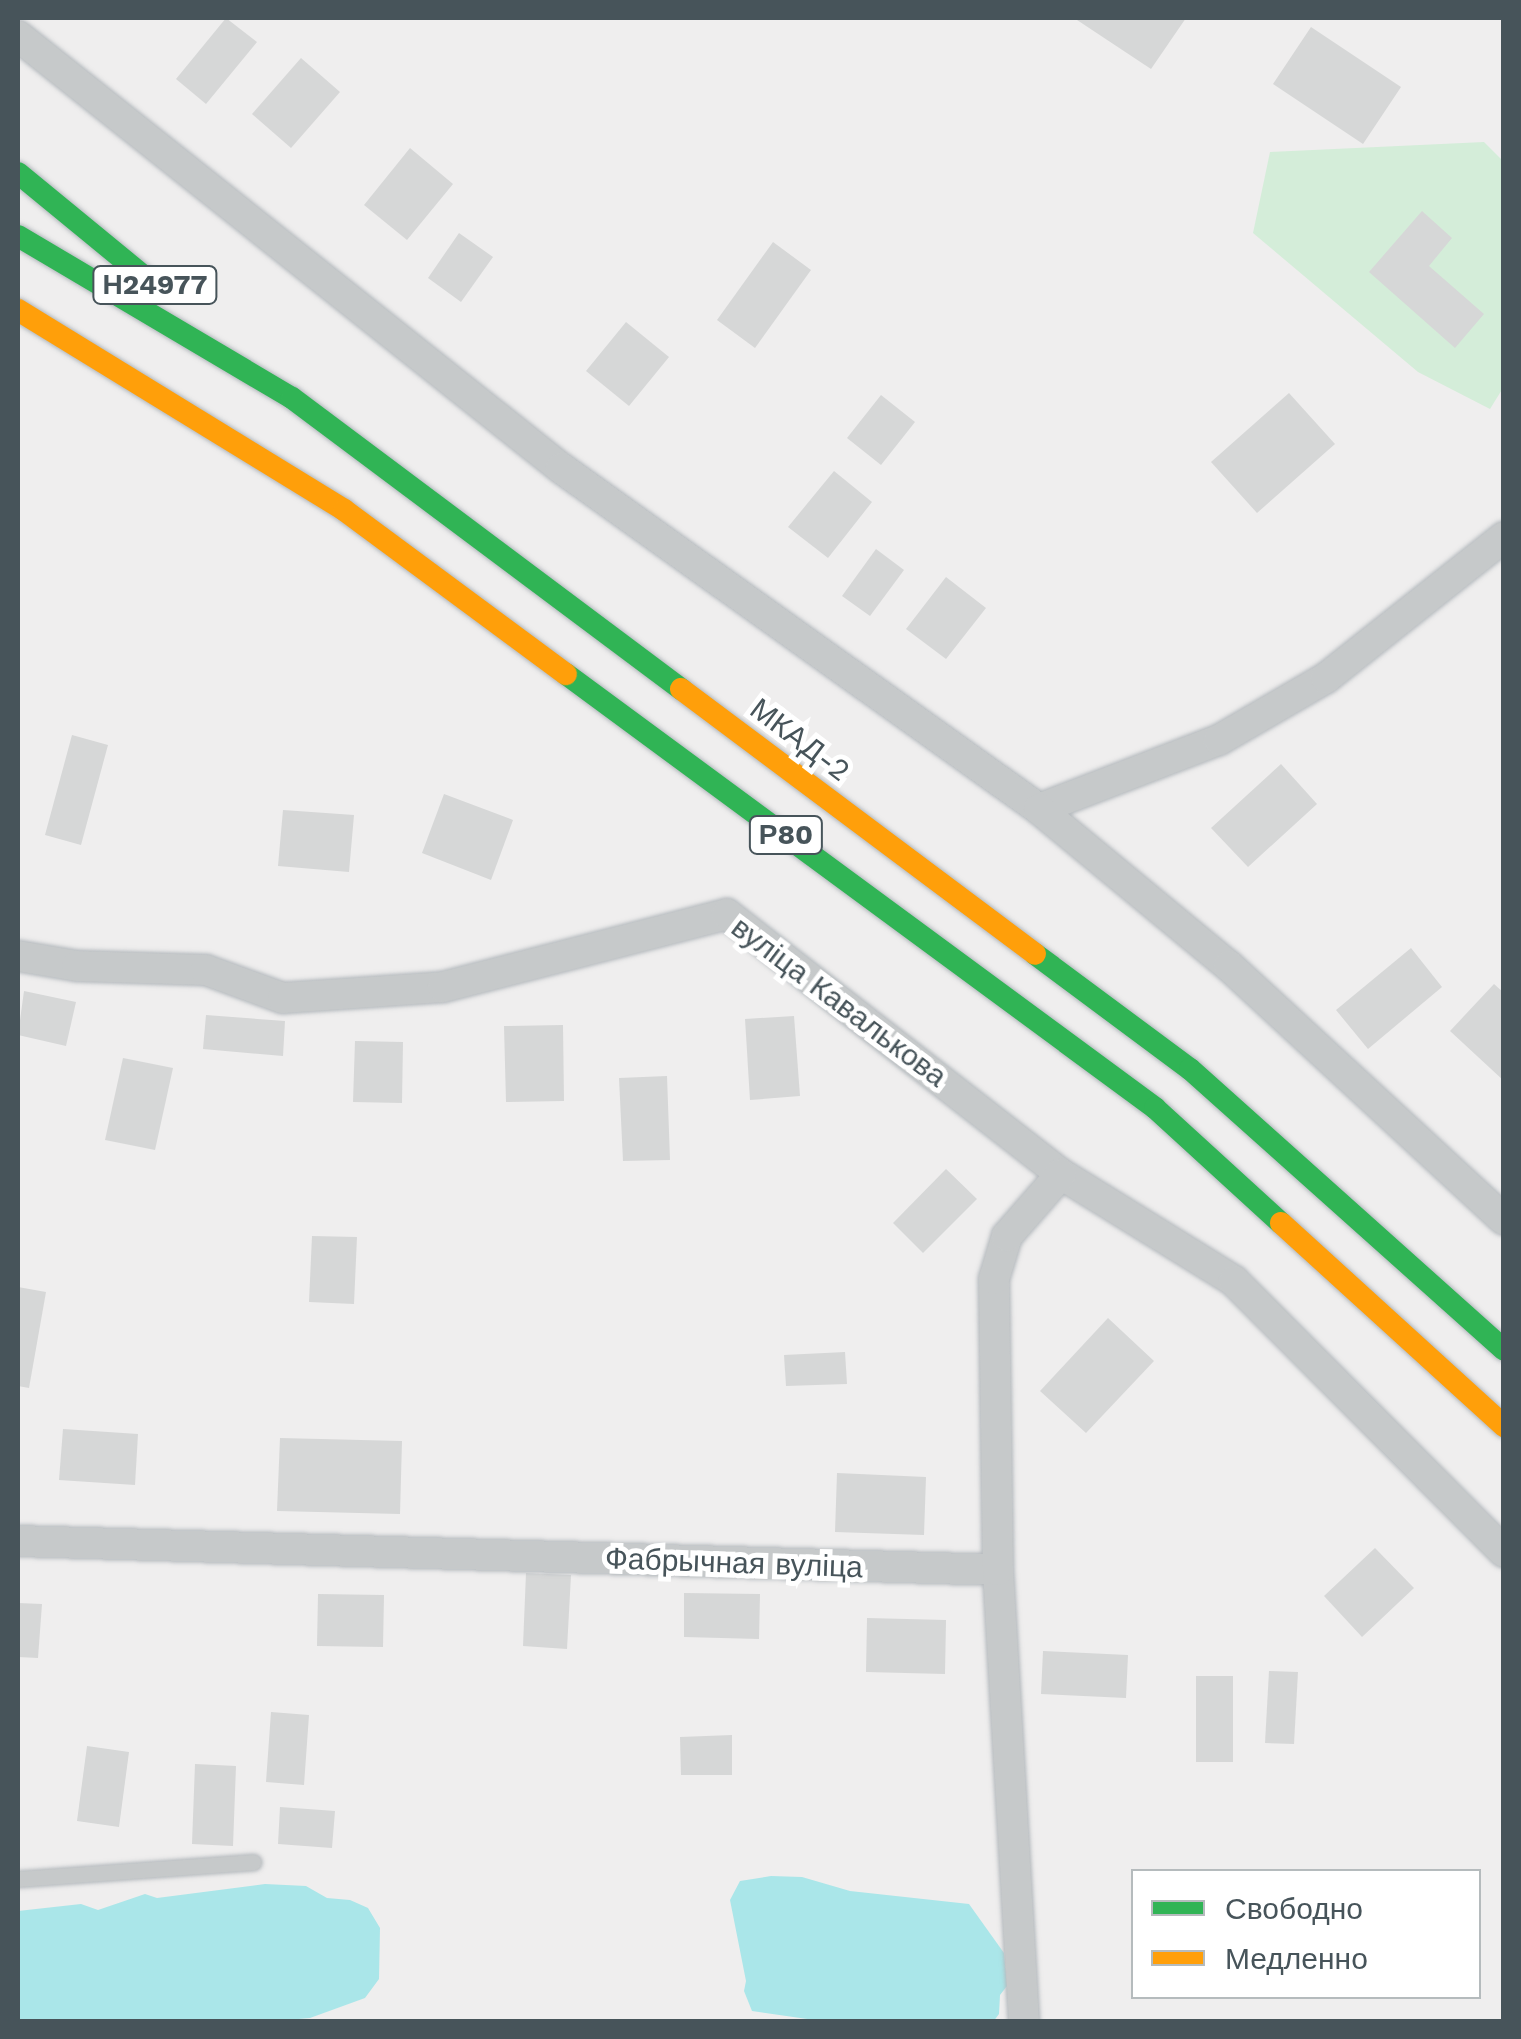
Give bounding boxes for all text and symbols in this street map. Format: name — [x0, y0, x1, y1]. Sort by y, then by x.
road number: Н24977 — [90, 262, 220, 308]
street label: МКАД-2 — [743, 691, 857, 789]
road number: Р80 — [748, 812, 824, 858]
street label: вуліца Кавалькова — [724, 909, 954, 1095]
street label: Фабрычная вуліца — [604, 1541, 864, 1585]
legend — [1131, 1869, 1481, 1999]
text: Свободно — [1225, 1891, 1363, 1926]
text: Медленно — [1225, 1941, 1368, 1976]

